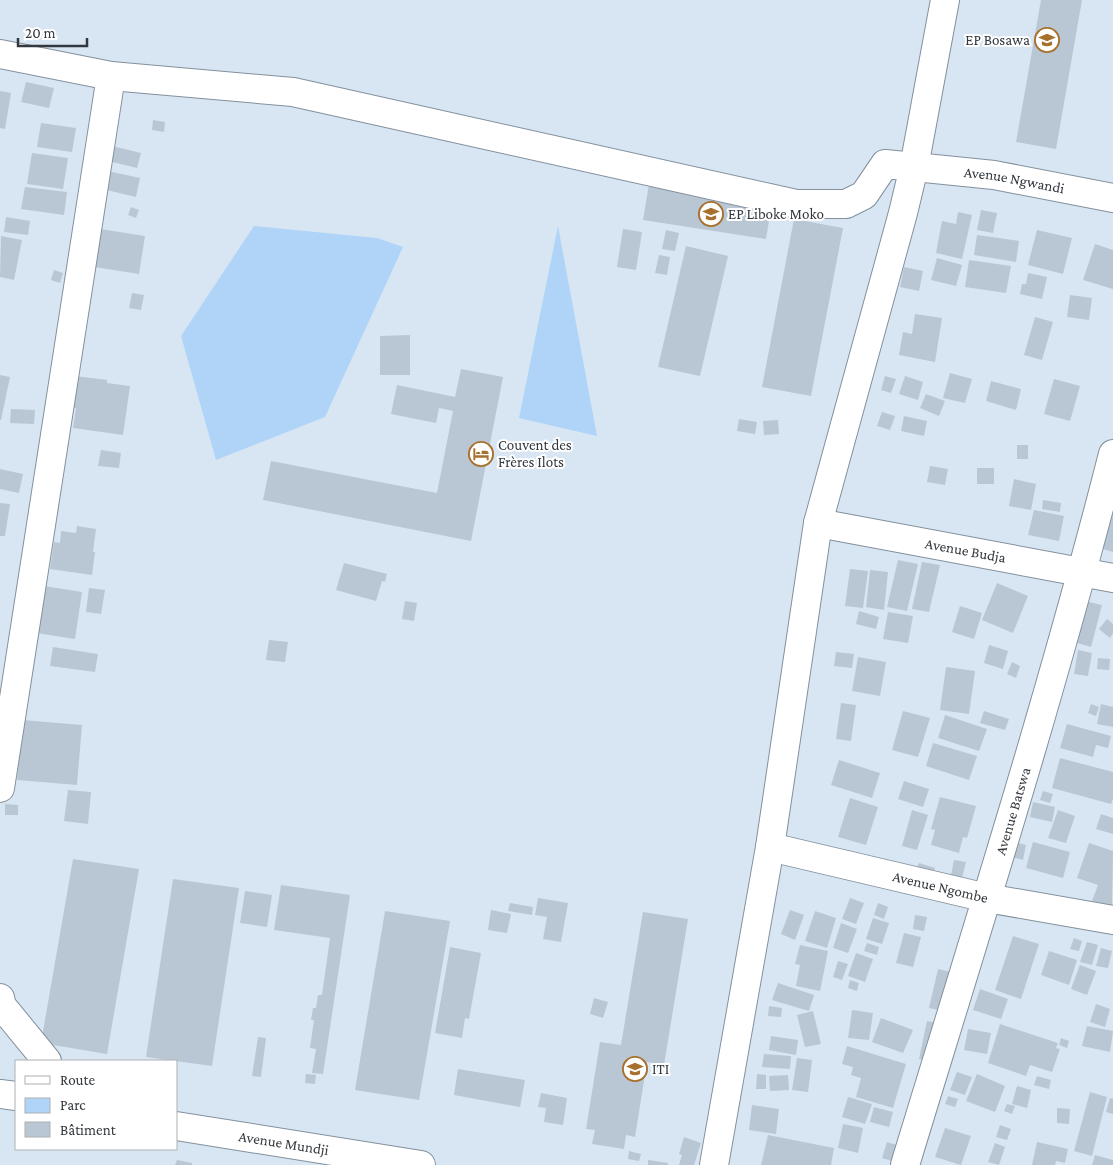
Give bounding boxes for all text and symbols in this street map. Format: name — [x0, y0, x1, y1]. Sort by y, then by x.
scale bar — [18, 15, 86, 47]
text: 20 m — [25, 25, 56, 41]
school or university icon: EP Bosawa — [1034, 27, 1060, 53]
place label: EP Bosawa — [965, 32, 1030, 48]
street label: Avenue Ngwandi — [963, 164, 1066, 196]
school or university icon: EP Liboke Moko — [698, 201, 724, 227]
place label: EP Liboke Moko — [728, 206, 824, 222]
place label: Couvent des Frères Ilots — [498, 437, 572, 470]
hotel icon: Couvent des Frères Ilots — [468, 441, 494, 467]
street label: Avenue Budja — [924, 535, 1007, 566]
street label: Avenue Batswa — [992, 765, 1034, 857]
street label: Avenue Ngombe — [891, 868, 990, 906]
school or university icon: ITI — [622, 1056, 648, 1082]
legend — [15, 1060, 178, 1150]
place label: ITI — [652, 1061, 669, 1077]
text: Route — [60, 1072, 95, 1088]
text: Parc — [60, 1097, 86, 1113]
text: Bâtiment — [60, 1122, 117, 1138]
street label: Avenue Mundji — [237, 1128, 330, 1159]

